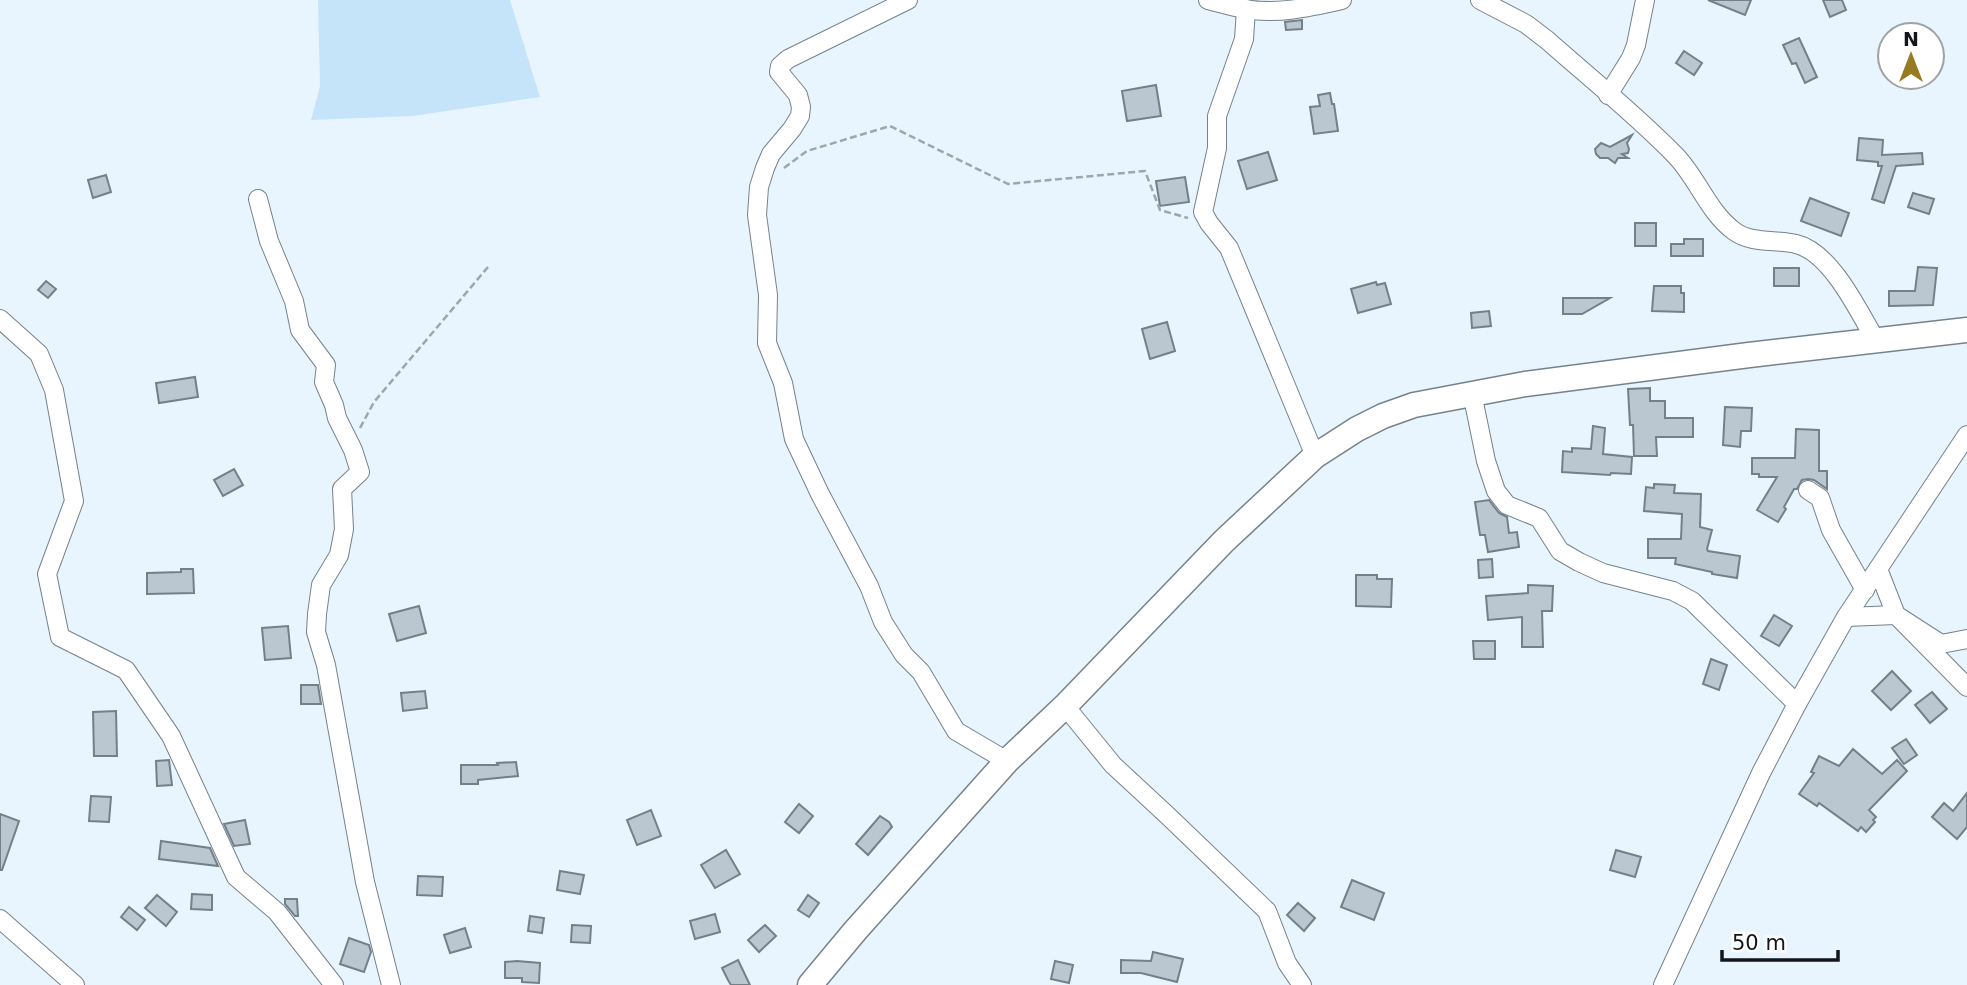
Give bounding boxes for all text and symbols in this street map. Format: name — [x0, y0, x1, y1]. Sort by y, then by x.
north arrow — [1876, 21, 1946, 91]
text: N — [1903, 28, 1919, 50]
scale bar — [1722, 918, 1838, 962]
text: 50 m — [1732, 931, 1786, 955]

